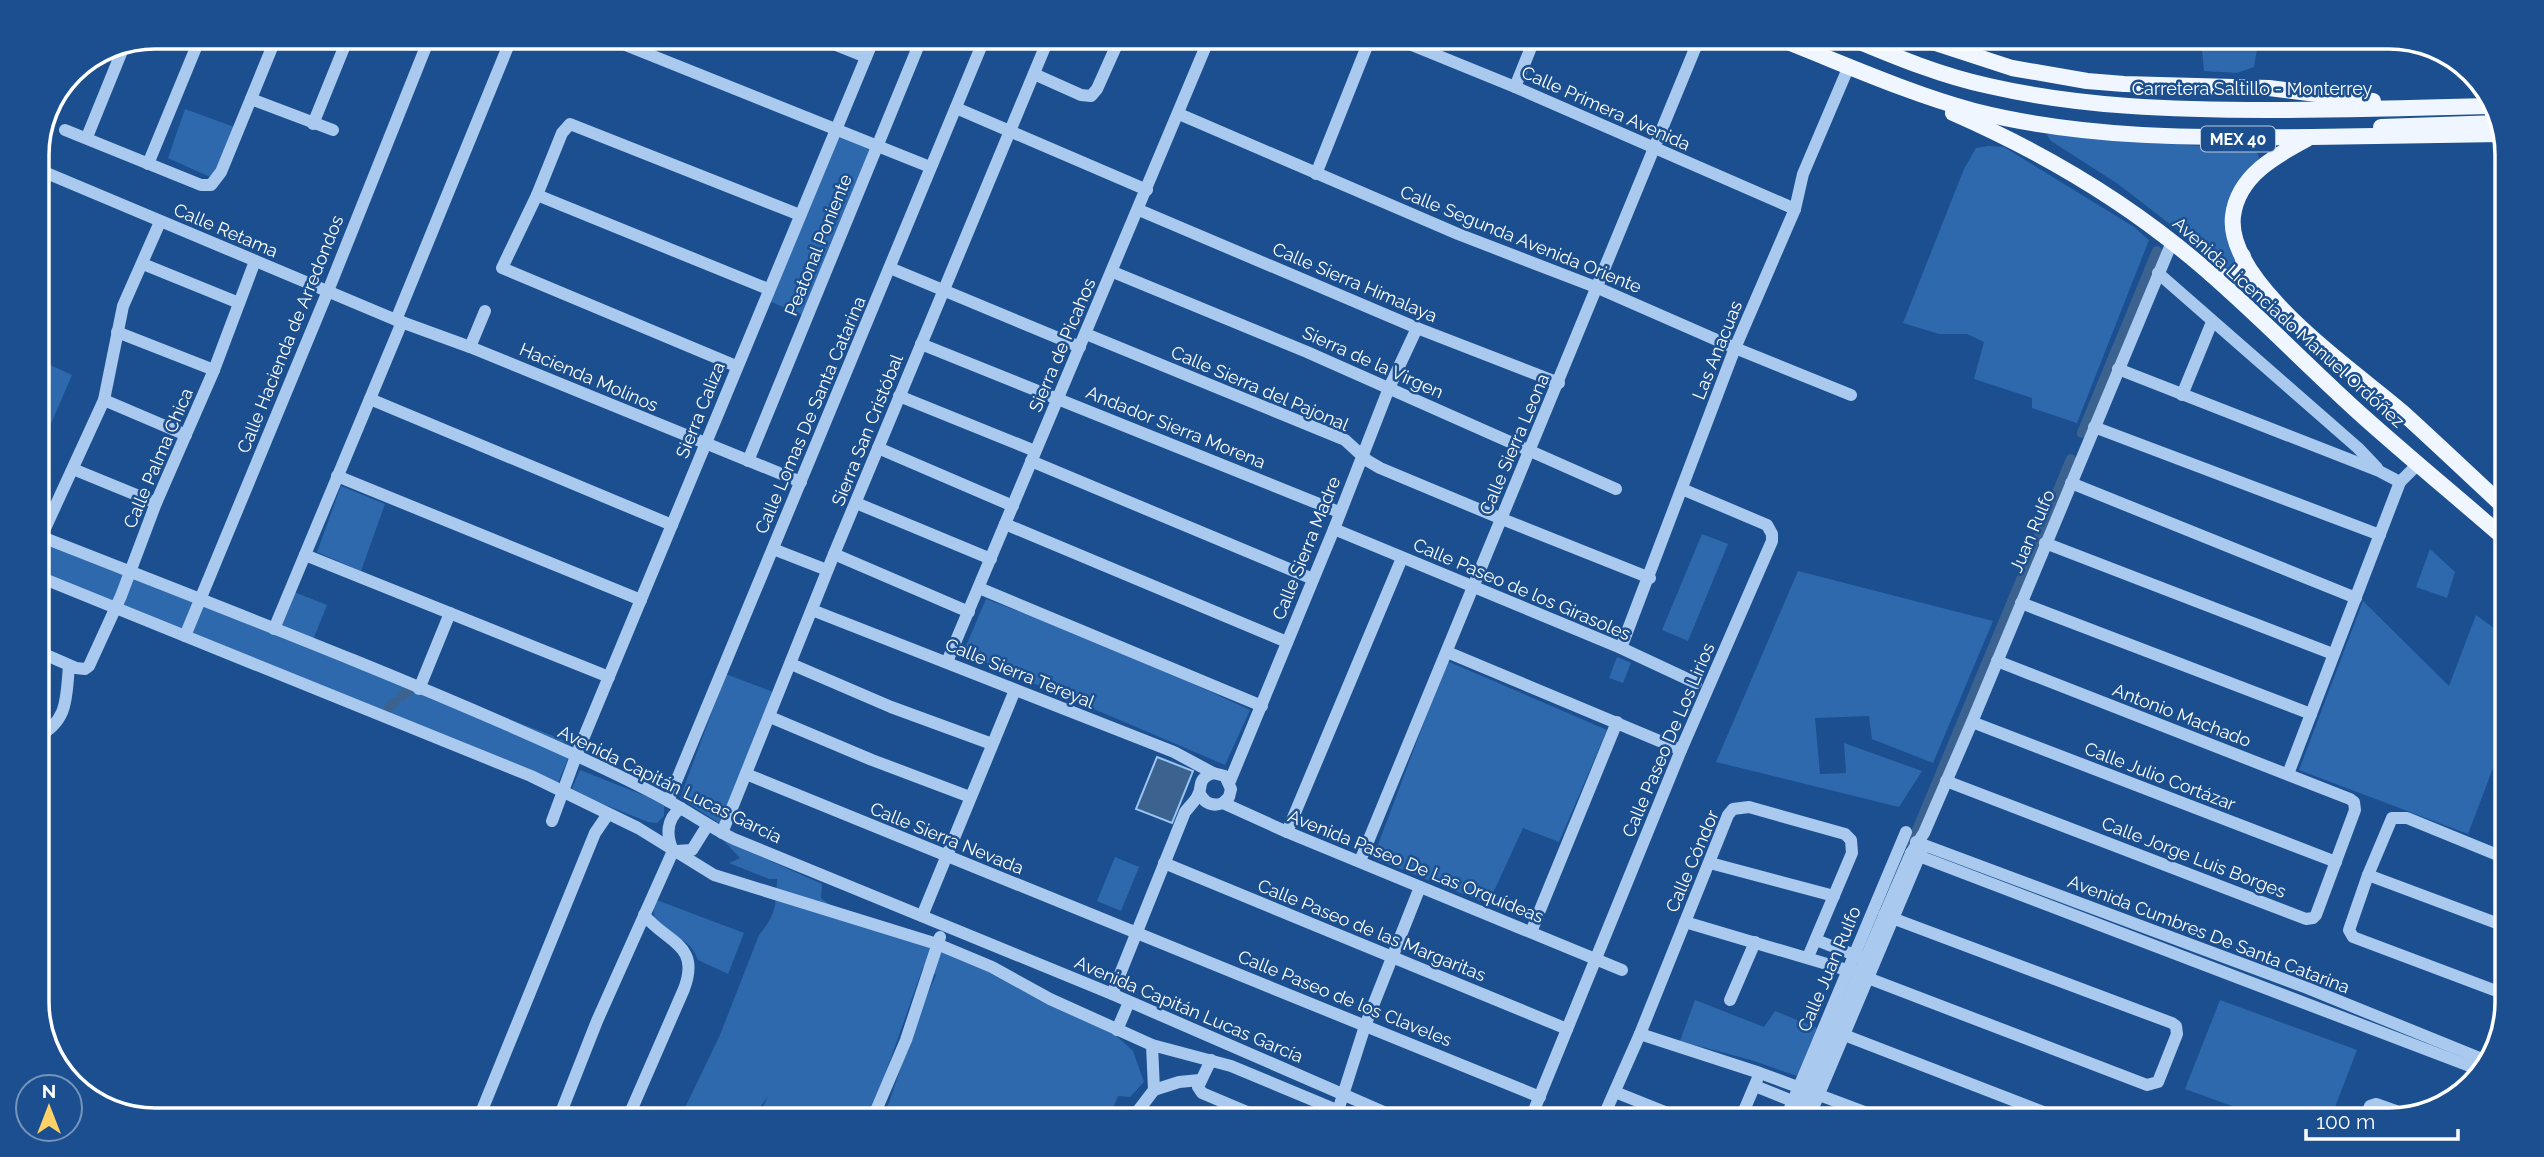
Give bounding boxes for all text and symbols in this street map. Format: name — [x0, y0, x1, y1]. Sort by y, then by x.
street label: Calle Primera Avenida — [1518, 61, 1694, 155]
street label: Carretera Saltillo - Monterrey — [2132, 78, 2373, 99]
road number: MEX 40 — [2201, 127, 2275, 152]
street label: Peatonal Poniente — [780, 171, 856, 319]
street label: Calle Segunda Avenida Oriente — [1397, 181, 1645, 297]
street label: Calle Retama — [171, 199, 281, 261]
street label: Calle Hacienda de Arredondos — [233, 212, 348, 456]
street label: Avenida Licenciado Manuel Ordóñez — [2169, 212, 2409, 432]
street label: Calle Sierra Himalaya — [1270, 238, 1440, 326]
street label: Sierra de Picahos — [1024, 275, 1100, 415]
street label: Calle Lomas De Santa Catarina — [750, 293, 870, 537]
street label: Las Anacuas — [1688, 297, 1746, 402]
street label: Sierra de la Virgen — [1299, 322, 1447, 402]
street label: Hacienda Molinos — [517, 338, 662, 416]
street label: Calle Sierra del Pajonal — [1168, 341, 1352, 435]
street label: Sierra San Cristóbal — [827, 351, 907, 509]
street label: Sierra Caliza — [671, 359, 729, 461]
street label: Calle Sierra Leona — [1475, 370, 1553, 518]
street label: Andador Sierra Morena — [1083, 381, 1269, 473]
street label: Calle Palma Chica — [119, 385, 197, 531]
street label: Calle Sierra Madre — [1268, 473, 1345, 623]
street label: Juan Rulfo — [2005, 486, 2059, 575]
street label: Calle Paseo de los Girasoles — [1410, 534, 1634, 645]
street label: Calle Sierra Tereyal — [942, 633, 1098, 713]
street label: Calle Paseo De Los Lirios — [1618, 639, 1719, 840]
street label: Antonio Machado — [2110, 679, 2254, 751]
street label: Avenida Capitán Lucas García — [555, 721, 785, 847]
street label: Calle Julio Cortázar — [2081, 737, 2239, 815]
street label: Calle Sierra Nevada — [867, 798, 1027, 878]
street label: Avenida Paseo De Las Orquídeas — [1285, 805, 1547, 927]
street label: Calle Cóndor — [1661, 806, 1723, 915]
street label: Calle Jorge Luis Borges — [2099, 812, 2289, 902]
street label: Avenida Cumbres De Santa Catarina — [2065, 870, 2353, 998]
street label: Calle Paseo de las Margaritas — [1255, 875, 1489, 986]
street label: Calle Juan Rulfo — [1793, 903, 1865, 1035]
street label: Calle Paseo de los Claveles — [1235, 945, 1455, 1051]
street label: Avenida Capitán Lucas García — [1072, 951, 1306, 1067]
north arrow — [14, 1073, 84, 1143]
text: N — [42, 1080, 56, 1102]
scale bar — [2306, 1098, 2458, 1142]
text: 100 m — [2316, 1109, 2375, 1134]

